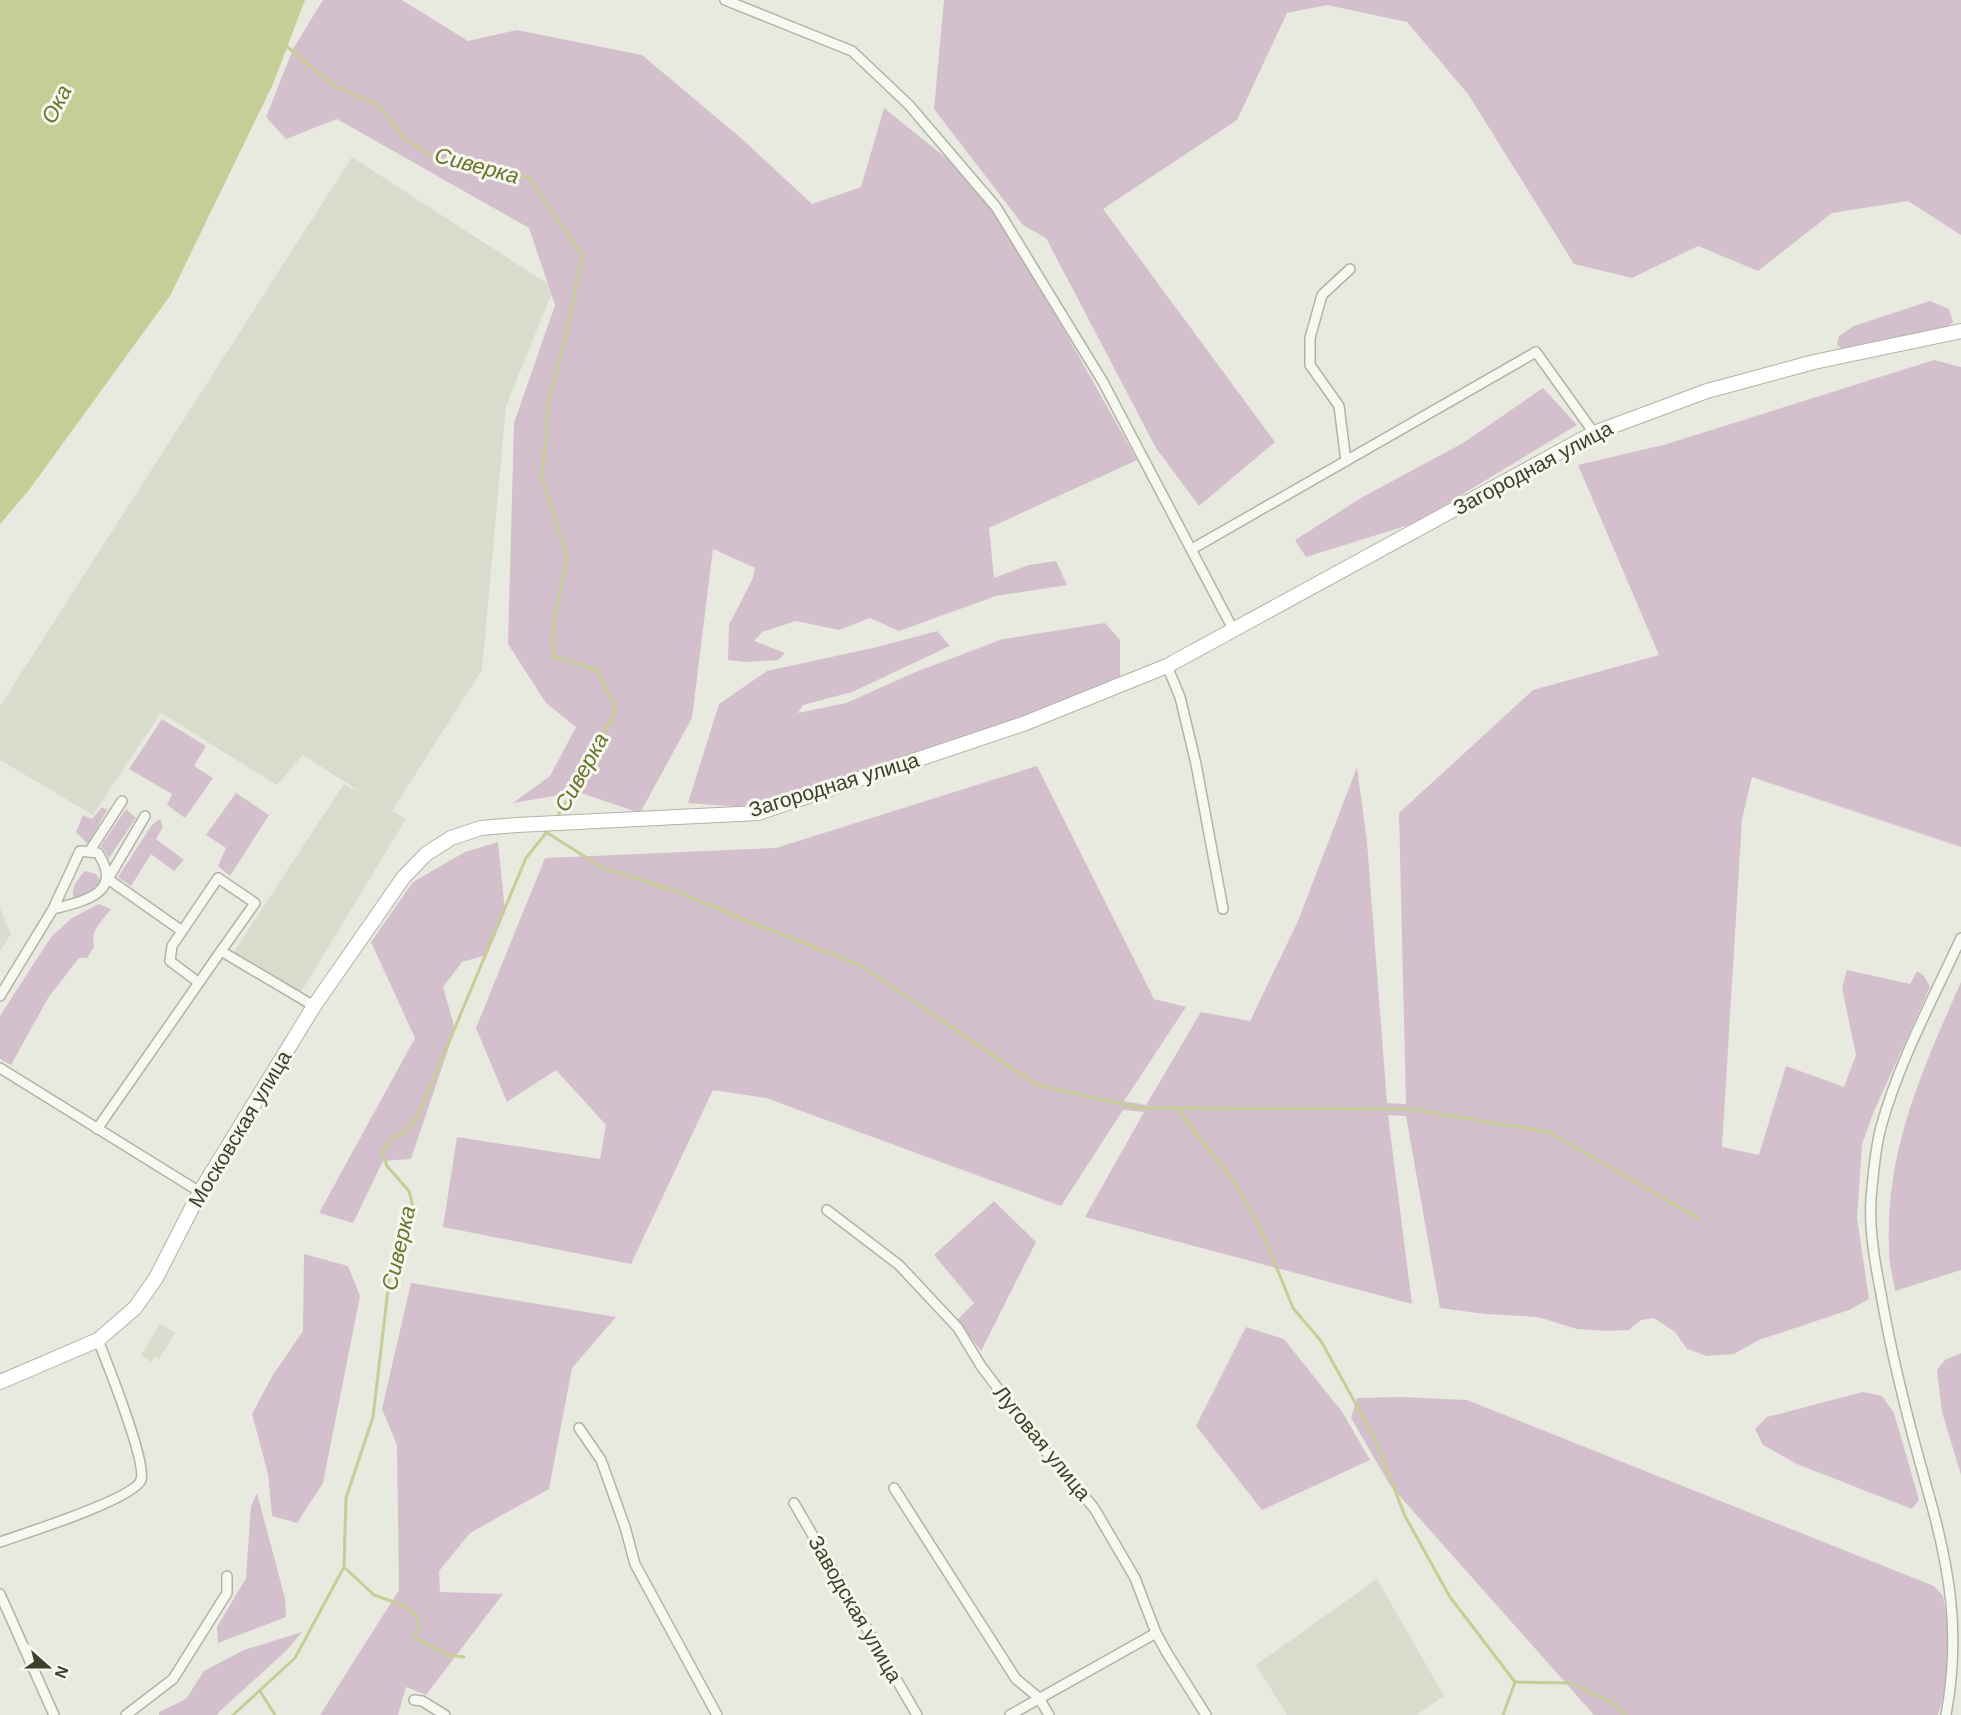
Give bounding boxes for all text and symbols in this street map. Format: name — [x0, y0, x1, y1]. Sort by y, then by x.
water label: Ока — [36, 81, 77, 128]
water label: Сиверка — [432, 142, 522, 189]
street label: Загородная улица — [1449, 416, 1616, 519]
water label: Сиверка — [550, 728, 613, 816]
street label: Загородная улица — [746, 748, 922, 821]
street label: Московская улица — [184, 1046, 296, 1211]
water label: Сиверка — [377, 1203, 420, 1293]
street label: Луговая улица — [989, 1381, 1096, 1505]
street label: Заводская улица — [804, 1531, 907, 1686]
north arrow — [18, 1637, 78, 1697]
text: N — [52, 1664, 72, 1681]

